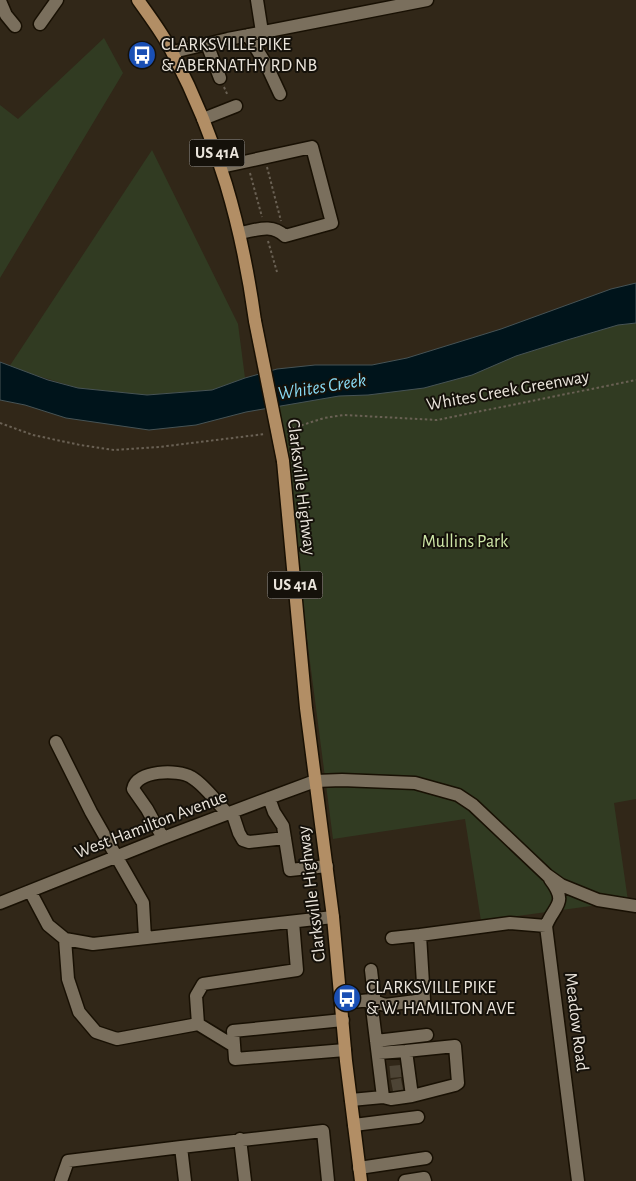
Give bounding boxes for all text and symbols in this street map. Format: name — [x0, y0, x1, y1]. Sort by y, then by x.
place label: CLARKSVILLE PIKE & ABERNATHY RD NB — [161, 36, 317, 75]
bus stop icon: CLARKSVILLE PIKE & ABERNATHY RD NB — [127, 40, 157, 70]
road number: US 41A — [190, 140, 244, 167]
street label: Whites Creek Greenway — [425, 368, 591, 414]
water label: Whites Creek — [276, 371, 368, 403]
street label: Clarksville Highway — [284, 418, 318, 556]
park label: Mullins Park — [422, 533, 509, 551]
road number: US 41A — [268, 572, 322, 598]
street label: West Hamilton Avenue — [73, 788, 229, 862]
street label: Clarksville Highway — [295, 825, 329, 963]
street label: Meadow Road — [561, 972, 591, 1072]
place label: CLARKSVILLE PIKE & W. HAMILTON AVE — [366, 979, 515, 1018]
bus stop icon: CLARKSVILLE PIKE & W. HAMILTON AVE — [332, 983, 362, 1013]

